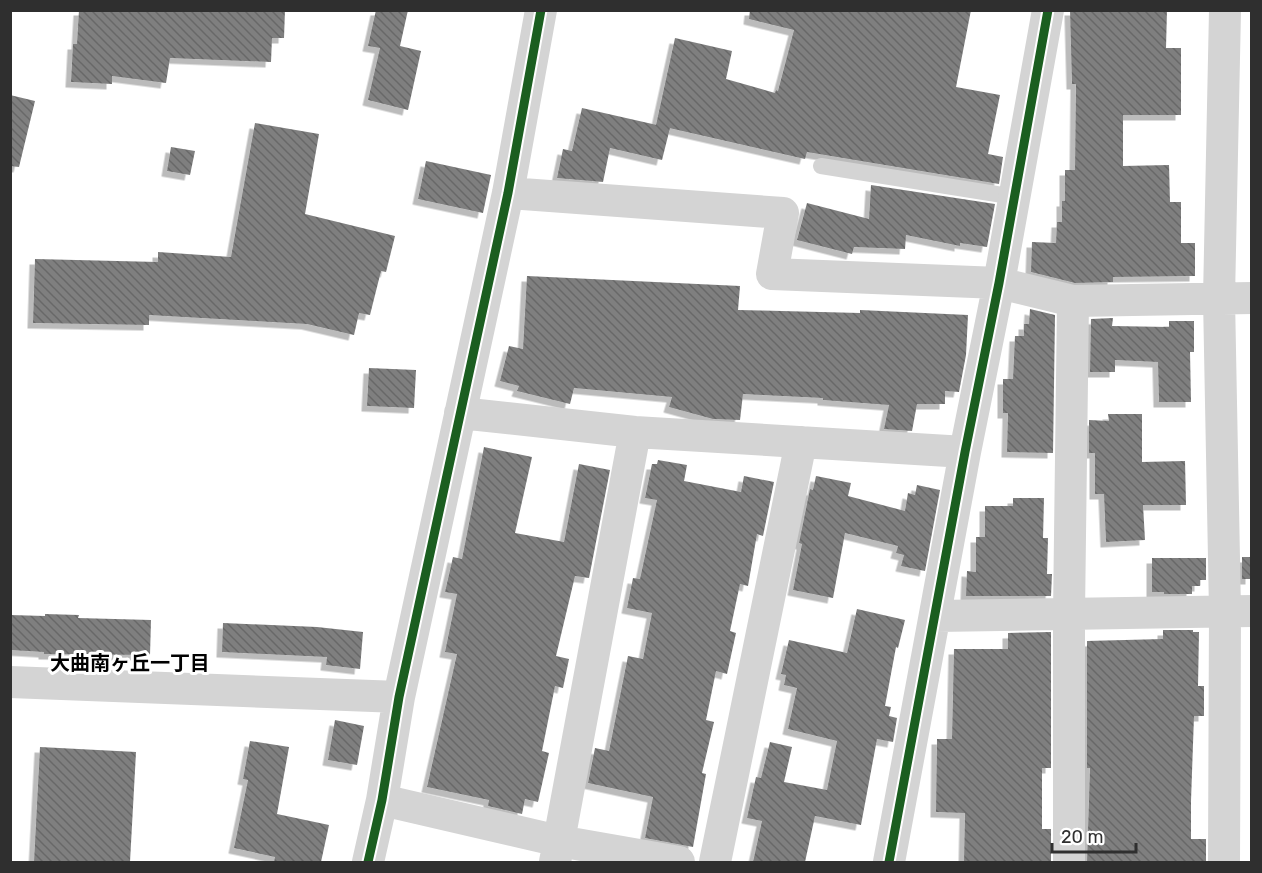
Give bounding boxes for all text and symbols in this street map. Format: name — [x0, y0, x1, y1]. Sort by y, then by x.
district label: 大曲南ヶ丘一丁目 — [50, 651, 210, 675]
scale bar — [1052, 816, 1136, 854]
text: 20 m — [1061, 826, 1103, 848]

